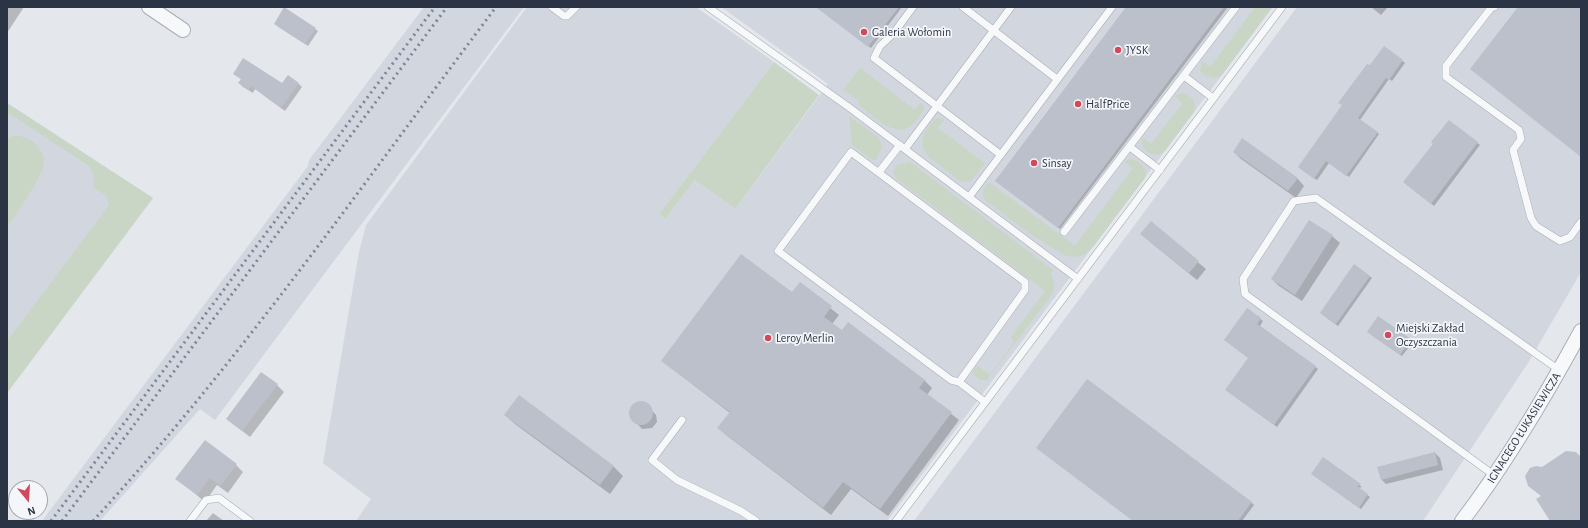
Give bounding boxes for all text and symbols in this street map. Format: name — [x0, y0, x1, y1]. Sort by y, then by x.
place label: Galeria Wołomin — [872, 25, 951, 39]
marker: Galeria Wołomin — [859, 27, 869, 37]
place label: JYSK — [1126, 43, 1148, 57]
marker: JYSK — [1113, 45, 1123, 55]
place label: HalfPrice — [1086, 97, 1130, 111]
marker: HalfPrice — [1073, 99, 1083, 109]
place label: Sinsay — [1042, 156, 1072, 170]
marker: Sinsay — [1029, 158, 1039, 168]
place label: Miejski Zakład Oczyszczania — [1396, 321, 1464, 349]
marker: Miejski Zakład Oczyszczania — [1383, 330, 1393, 340]
place label: Leroy Merlin — [776, 331, 834, 345]
marker: Leroy Merlin — [763, 333, 773, 343]
street label: IGNACEGO ŁUKASIEWICZA — [1484, 370, 1564, 486]
north arrow — [8, 480, 48, 520]
text: N — [26, 505, 37, 517]

